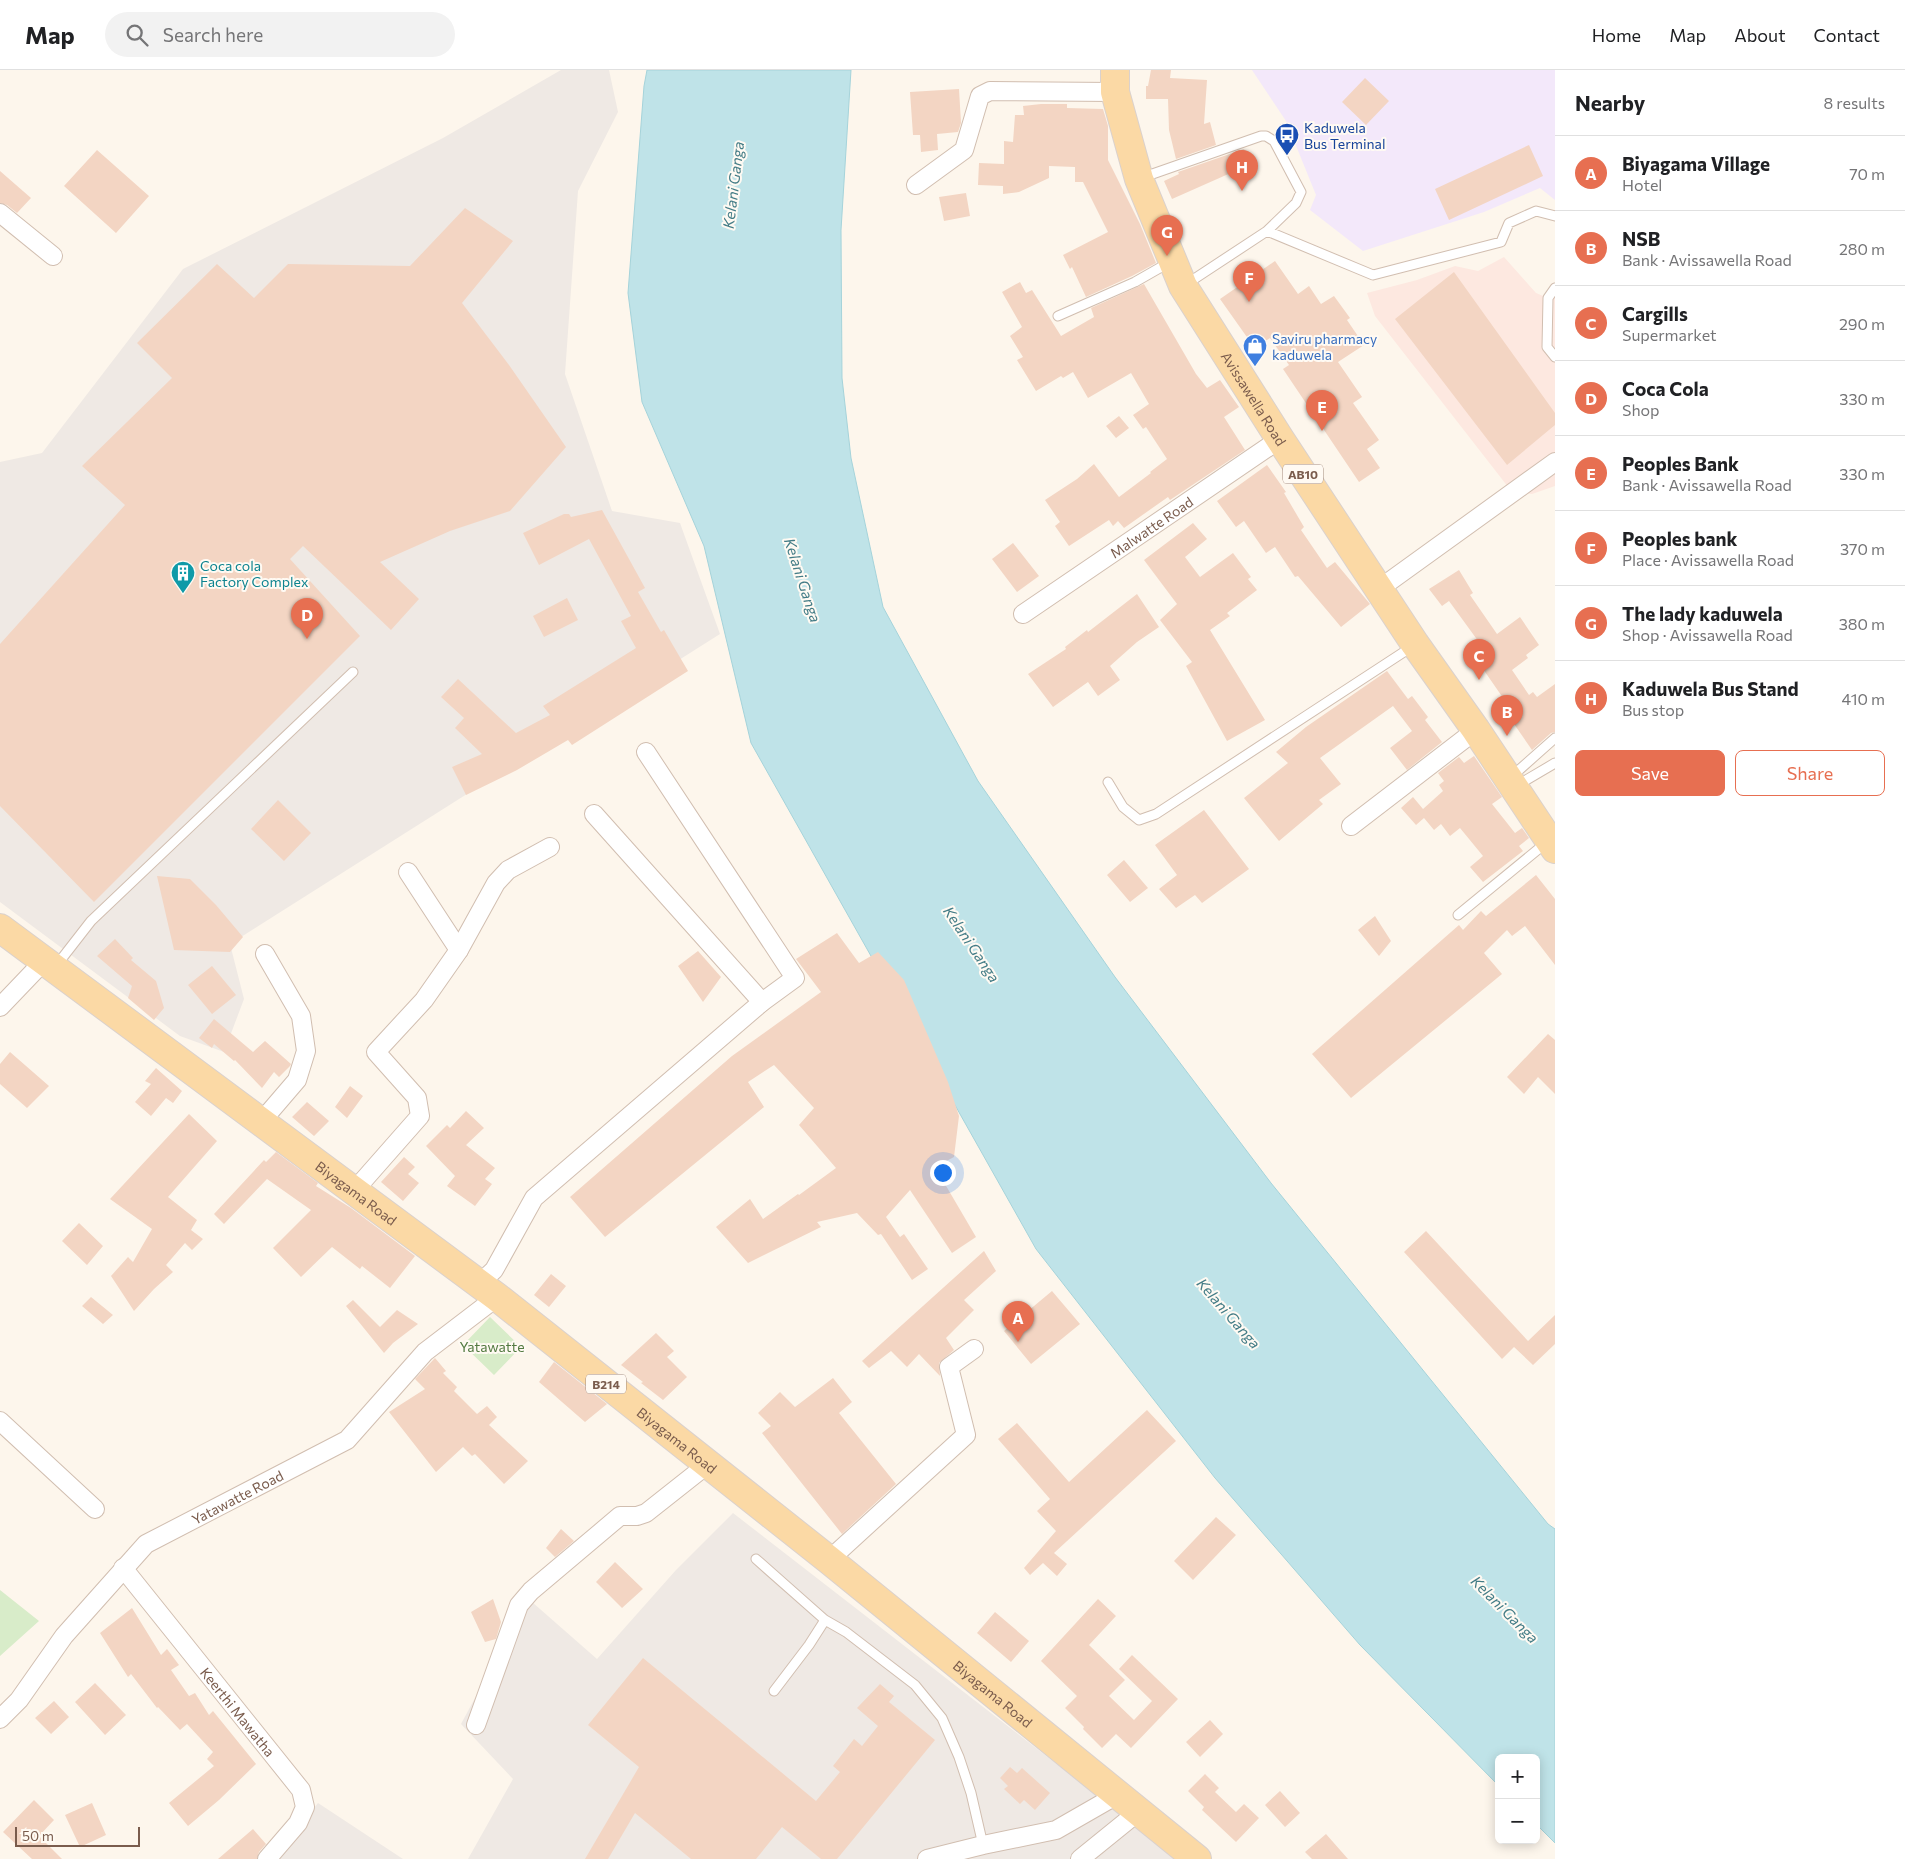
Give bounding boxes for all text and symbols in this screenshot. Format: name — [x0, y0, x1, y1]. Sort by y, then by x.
search box — [105, 12, 455, 57]
text: Map — [25, 20, 75, 49]
icon: search — [123, 21, 151, 49]
text: Search here — [163, 23, 263, 46]
text: Home — [1592, 24, 1641, 46]
text: Map — [1669, 24, 1706, 46]
text: About — [1734, 24, 1786, 46]
text: Contact — [1814, 24, 1880, 46]
text: Nearby — [1575, 90, 1645, 115]
text: 8 results — [1824, 93, 1885, 112]
place label: Kaduwela Bus Terminal — [1304, 119, 1386, 152]
bus stop icon: Kaduwela Bus Terminal — [1274, 122, 1300, 156]
water label: Kelani Ganga — [719, 140, 747, 230]
pin: H — [1226, 150, 1258, 191]
text: Biyagama Village — [1622, 152, 1770, 175]
text: A — [1585, 164, 1597, 183]
text: 70 m — [1849, 164, 1885, 183]
text: Hotel — [1622, 175, 1662, 194]
pin: G — [1151, 215, 1183, 256]
text: NSB — [1622, 227, 1660, 250]
text: B — [1586, 239, 1596, 258]
text: 280 m — [1839, 239, 1885, 258]
text: Bank · Avissawella Road — [1622, 250, 1792, 269]
pin: F — [1233, 261, 1265, 302]
text: Cargills — [1622, 302, 1688, 325]
text: C — [1586, 314, 1596, 333]
text: 290 m — [1839, 314, 1885, 333]
text: Supermarket — [1622, 325, 1717, 344]
place label: Saviru pharmacy kaduwela — [1272, 330, 1377, 363]
shop icon: Saviru pharmacy kaduwela — [1242, 333, 1268, 367]
street label: Avissawella Road — [1218, 348, 1290, 449]
text: Coca Cola — [1622, 377, 1709, 400]
text: D — [1585, 389, 1597, 408]
text: 330 m — [1839, 389, 1885, 408]
pin: E — [1306, 390, 1338, 431]
text: Shop — [1622, 400, 1660, 419]
text: Peoples Bank — [1622, 452, 1739, 475]
road number: AB10 — [1283, 464, 1323, 484]
text: E — [1586, 464, 1596, 483]
text: 330 m — [1839, 464, 1885, 483]
text: Bank · Avissawella Road — [1622, 475, 1792, 494]
street label: Malwatte Road — [1106, 493, 1196, 561]
text: Peoples bank — [1622, 527, 1738, 550]
water label: Kelani Ganga — [781, 536, 825, 625]
text: F — [1586, 539, 1596, 558]
text: 370 m — [1840, 539, 1885, 558]
text: Place · Avissawella Road — [1622, 550, 1794, 569]
place label: Coca cola Factory Complex — [200, 557, 309, 590]
building icon: Coca cola Factory Complex — [170, 560, 196, 594]
pin: D — [291, 598, 323, 639]
text: The lady kaduwela — [1622, 602, 1783, 625]
text: G — [1585, 614, 1597, 633]
text: 380 m — [1839, 614, 1885, 633]
text: Shop · Avissawella Road — [1622, 625, 1793, 644]
pin: C — [1463, 639, 1495, 680]
text: Kaduwela Bus Stand — [1622, 677, 1799, 700]
text: H — [1585, 689, 1597, 708]
text: 410 m — [1842, 689, 1885, 708]
pin: B — [1491, 695, 1523, 736]
text: Bus stop — [1622, 700, 1684, 719]
button: Save — [1575, 750, 1725, 796]
button: Share — [1735, 750, 1885, 796]
water label: Kelani Ganga — [940, 903, 1004, 985]
street label: Biyagama Road — [313, 1157, 400, 1228]
your location — [930, 1160, 956, 1186]
water label: Kelani Ganga — [1193, 1274, 1265, 1352]
pin: A — [1002, 1301, 1034, 1342]
park label: Yatawatte — [459, 1338, 525, 1355]
road number: B214 — [586, 1375, 626, 1394]
street label: Biyagama Road — [634, 1403, 721, 1477]
street label: Yatawatte Road — [189, 1466, 286, 1527]
water label: Kelani Ganga — [1468, 1572, 1542, 1646]
street label: Biyagama Road — [950, 1656, 1036, 1730]
street label: Keerthi Mawatha — [197, 1664, 279, 1760]
map controls — [1495, 1754, 1540, 1844]
button: + — [1495, 1754, 1540, 1799]
button: − — [1495, 1799, 1540, 1844]
scale bar — [15, 1824, 140, 1847]
text: 50 m — [22, 1827, 54, 1844]

